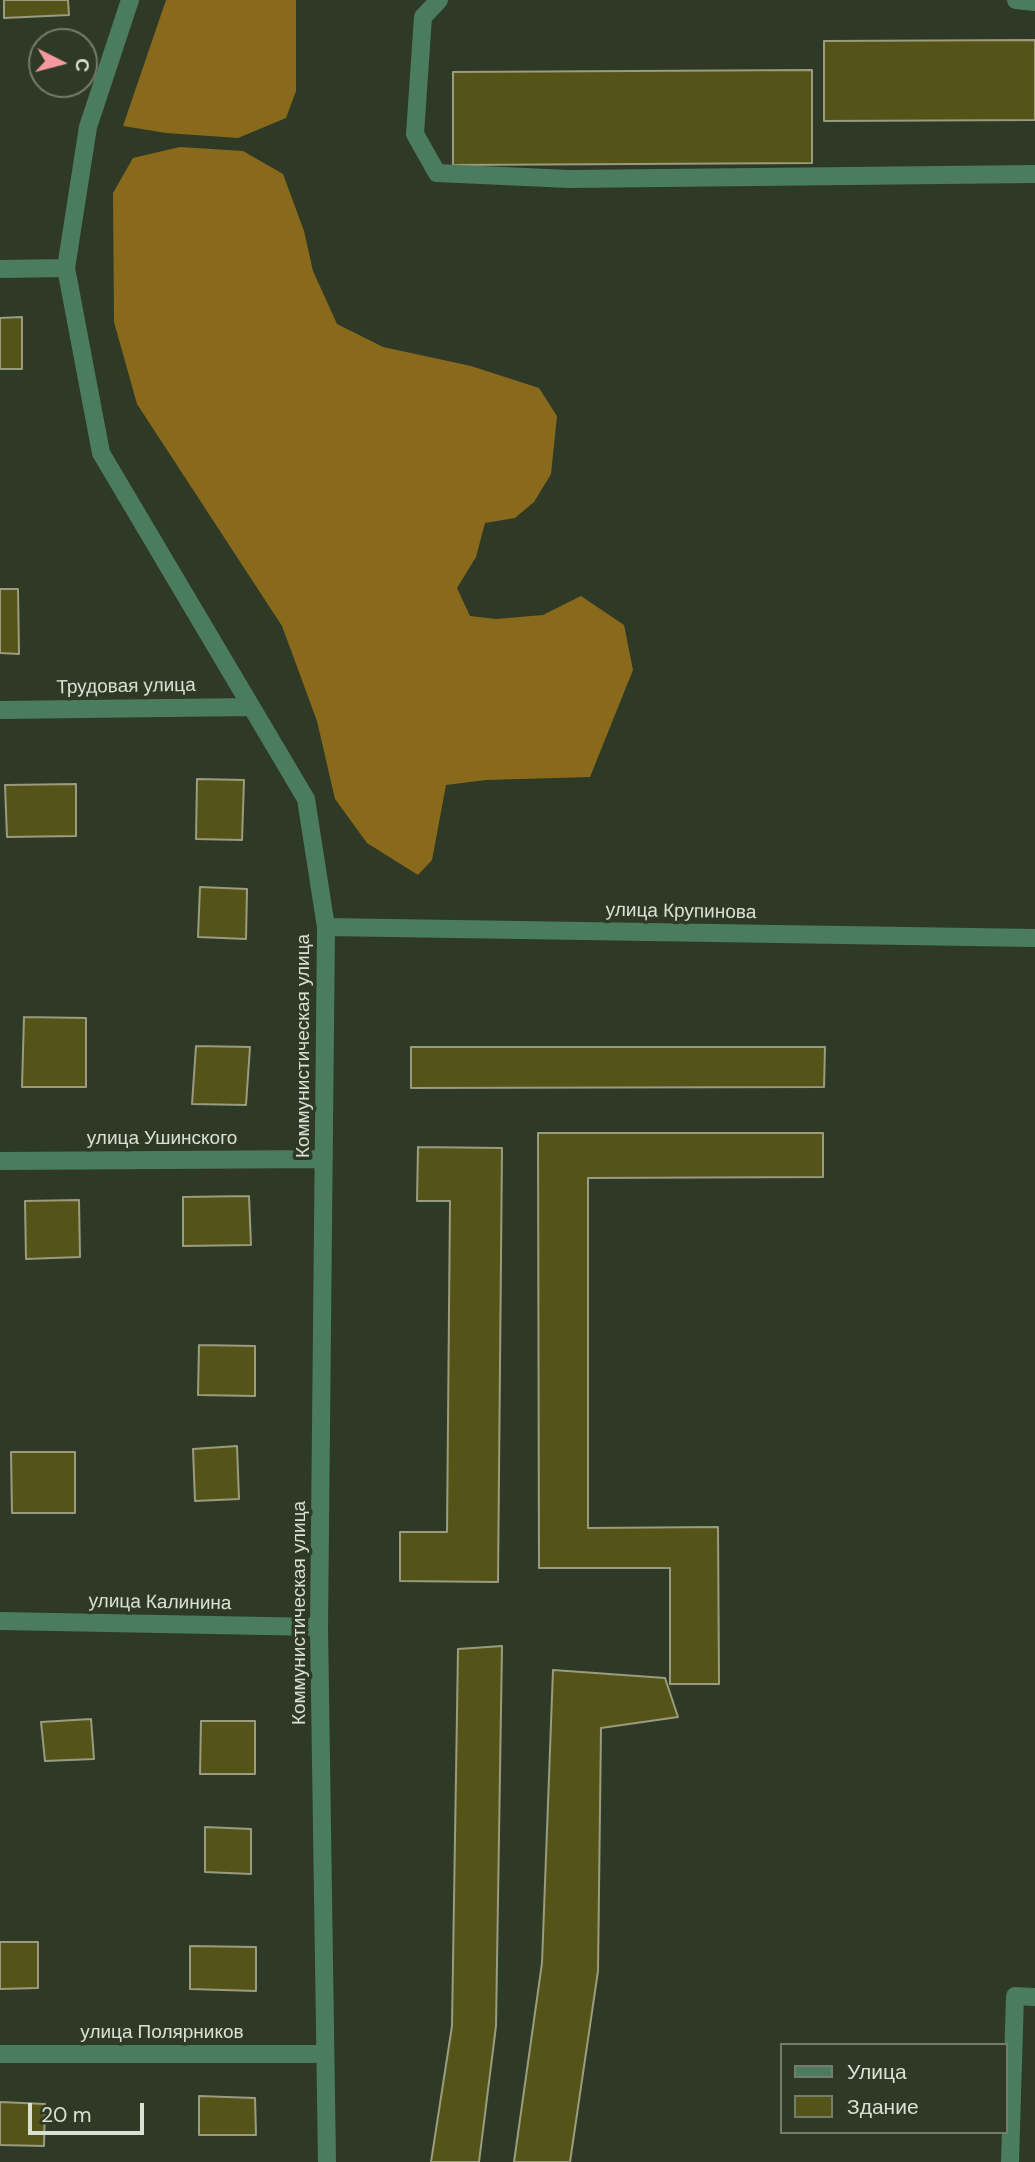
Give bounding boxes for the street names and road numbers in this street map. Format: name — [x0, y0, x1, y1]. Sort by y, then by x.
street label: Трудовая улица — [56, 674, 196, 700]
street label: улица Крупинова — [606, 899, 756, 925]
street label: Коммунистическая улица — [293, 934, 315, 1158]
street label: улица Ушинского — [87, 1128, 237, 1150]
street label: Коммунистическая улица — [289, 1501, 311, 1725]
street label: улица Калинина — [88, 1590, 232, 1616]
street label: улица Полярников — [80, 2022, 244, 2044]

